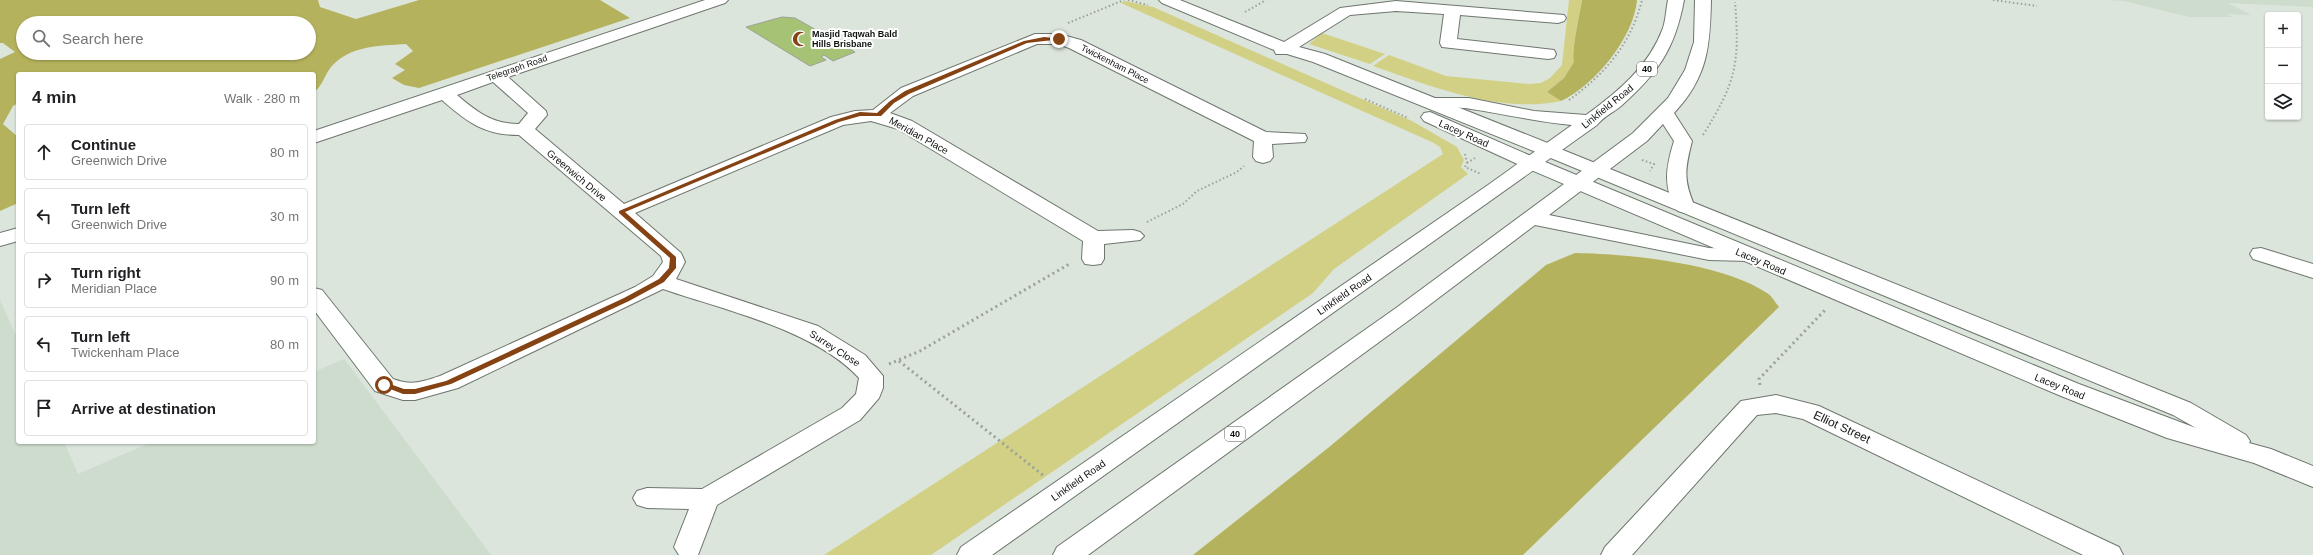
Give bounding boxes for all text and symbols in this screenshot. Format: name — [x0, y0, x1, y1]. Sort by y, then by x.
map controls — [2265, 12, 2301, 120]
button: + — [2265, 12, 2301, 48]
search box — [16, 16, 316, 60]
icon: search — [30, 27, 52, 49]
place label: Masjid Taqwah Bald Hills Brisbane — [812, 29, 897, 49]
text: Search here — [62, 30, 144, 47]
mosque icon: Masjid Taqwah Bald Hills Brisbane — [791, 30, 809, 48]
route end — [1050, 30, 1068, 48]
street label: Twickenham Place — [1079, 43, 1151, 85]
button: − — [2265, 48, 2301, 84]
street label: Telegraph Road — [485, 53, 549, 83]
road number: 40 — [1637, 62, 1657, 76]
street label: Linkfield Road — [1579, 82, 1635, 131]
button: layers — [2265, 84, 2301, 120]
text: 4 min — [32, 88, 76, 107]
text: Walk · 280 m — [224, 91, 300, 106]
street label: Meridian Place — [887, 115, 951, 156]
street label: Lacey Road — [1437, 118, 1490, 149]
text: Continue — [71, 136, 136, 153]
icon: ahead — [33, 141, 55, 163]
text: 80 m — [270, 145, 299, 160]
street label: Greenwich Drive — [545, 147, 609, 204]
text: Greenwich Drive — [71, 153, 167, 168]
text: Turn left — [71, 200, 130, 217]
icon: left — [33, 205, 55, 227]
text: 30 m — [270, 209, 299, 224]
text: Greenwich Drive — [71, 217, 167, 232]
street label: Lacey Road — [1734, 246, 1788, 277]
text: Turn right — [71, 264, 141, 281]
icon: right — [33, 269, 55, 291]
street label: Linkfield Road — [1315, 272, 1373, 317]
text: 90 m — [270, 273, 299, 288]
text: Meridian Place — [71, 281, 157, 296]
text: Turn left — [71, 328, 130, 345]
street label: Surrey Close — [807, 328, 862, 369]
icon: left — [33, 333, 55, 355]
text: 80 m — [270, 337, 299, 352]
text: Twickenham Place — [71, 345, 179, 360]
street label: Lacey Road — [2033, 371, 2087, 402]
route start — [375, 376, 393, 394]
icon: arrive — [33, 397, 55, 419]
text: Arrive at destination — [71, 400, 216, 417]
street label: Elliot Street — [1811, 408, 1873, 447]
road number: 40 — [1225, 427, 1245, 441]
street label: Linkfield Road — [1049, 458, 1107, 503]

